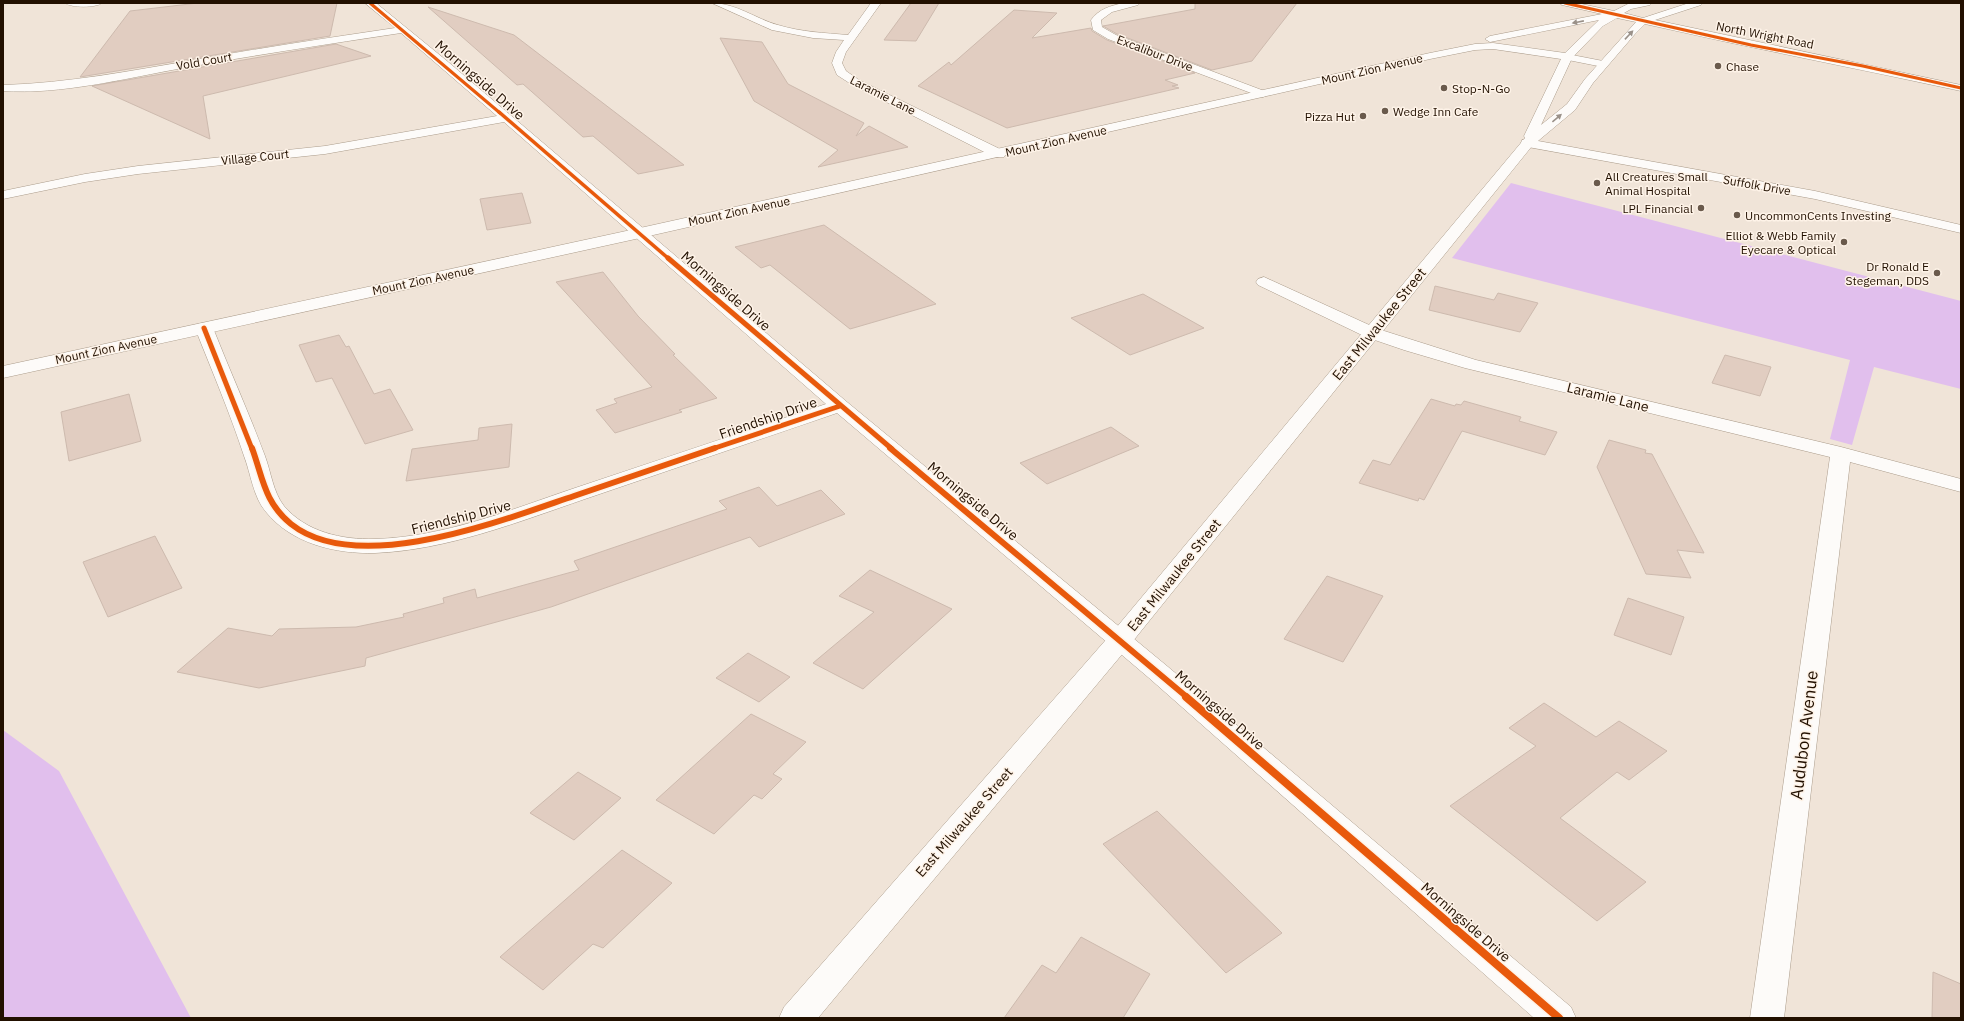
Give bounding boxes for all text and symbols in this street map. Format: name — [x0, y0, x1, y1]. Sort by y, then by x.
street label: North Wright Road — [1715, 18, 1815, 52]
one-way arrow — [1572, 19, 1584, 25]
one-way arrow — [1624, 30, 1633, 39]
street label: Excalibur Drive — [1115, 32, 1196, 75]
street label: Morningside Drive — [431, 36, 529, 124]
street label: Vold Court — [175, 49, 233, 73]
street label: Mount Zion Avenue — [1320, 50, 1425, 88]
place label: Chase — [1726, 59, 1760, 74]
marker: Chase — [1713, 61, 1723, 71]
street label: Laramie Lane — [848, 72, 919, 118]
place label: Stop-N-Go — [1452, 81, 1511, 96]
marker: Stop-N-Go — [1439, 83, 1449, 93]
place label: Wedge Inn Cafe — [1393, 104, 1479, 119]
marker: Wedge Inn Cafe — [1380, 106, 1390, 116]
place label: Pizza Hut — [1305, 109, 1355, 124]
marker: Pizza Hut — [1358, 111, 1368, 121]
one-way arrow — [1552, 113, 1563, 122]
street label: Mount Zion Avenue — [1004, 122, 1109, 160]
street label: Village Court — [220, 146, 290, 168]
place label: All Creatures Small Animal Hospital — [1605, 169, 1708, 198]
street label: Suffolk Drive — [1722, 172, 1792, 198]
marker: All Creatures Small Animal Hospital — [1592, 178, 1602, 188]
street label: Mount Zion Avenue — [687, 193, 792, 229]
place label: LPL Financial — [1622, 201, 1693, 216]
marker: LPL Financial — [1696, 203, 1706, 213]
place label: UncommonCents Investing — [1745, 208, 1892, 223]
marker: UncommonCents Investing — [1732, 210, 1742, 220]
place label: Elliot & Webb Family Eyecare & Optical — [1726, 228, 1836, 257]
marker: Elliot & Webb Family Eyecare & Optical — [1839, 237, 1849, 247]
street label: Morningside Drive — [677, 247, 775, 335]
place label: Dr Ronald E Stegeman, DDS — [1846, 259, 1929, 288]
street label: Mount Zion Avenue — [371, 262, 476, 298]
street label: East Milwaukee Street — [1328, 264, 1430, 384]
marker: Dr Ronald E Stegeman, DDS — [1932, 268, 1942, 278]
street label: Mount Zion Avenue — [54, 331, 159, 367]
street label: Laramie Lane — [1565, 378, 1651, 416]
street label: Friendship Drive — [717, 393, 820, 443]
street label: Morningside Drive — [924, 458, 1022, 544]
street label: Friendship Drive — [409, 496, 513, 538]
street label: East Milwaukee Street — [1123, 515, 1225, 635]
street label: Morningside Drive — [1171, 666, 1269, 754]
street label: Audubon Avenue — [1785, 669, 1823, 801]
street label: East Milwaukee Street — [911, 763, 1017, 881]
street label: Morningside Drive — [1417, 878, 1515, 966]

